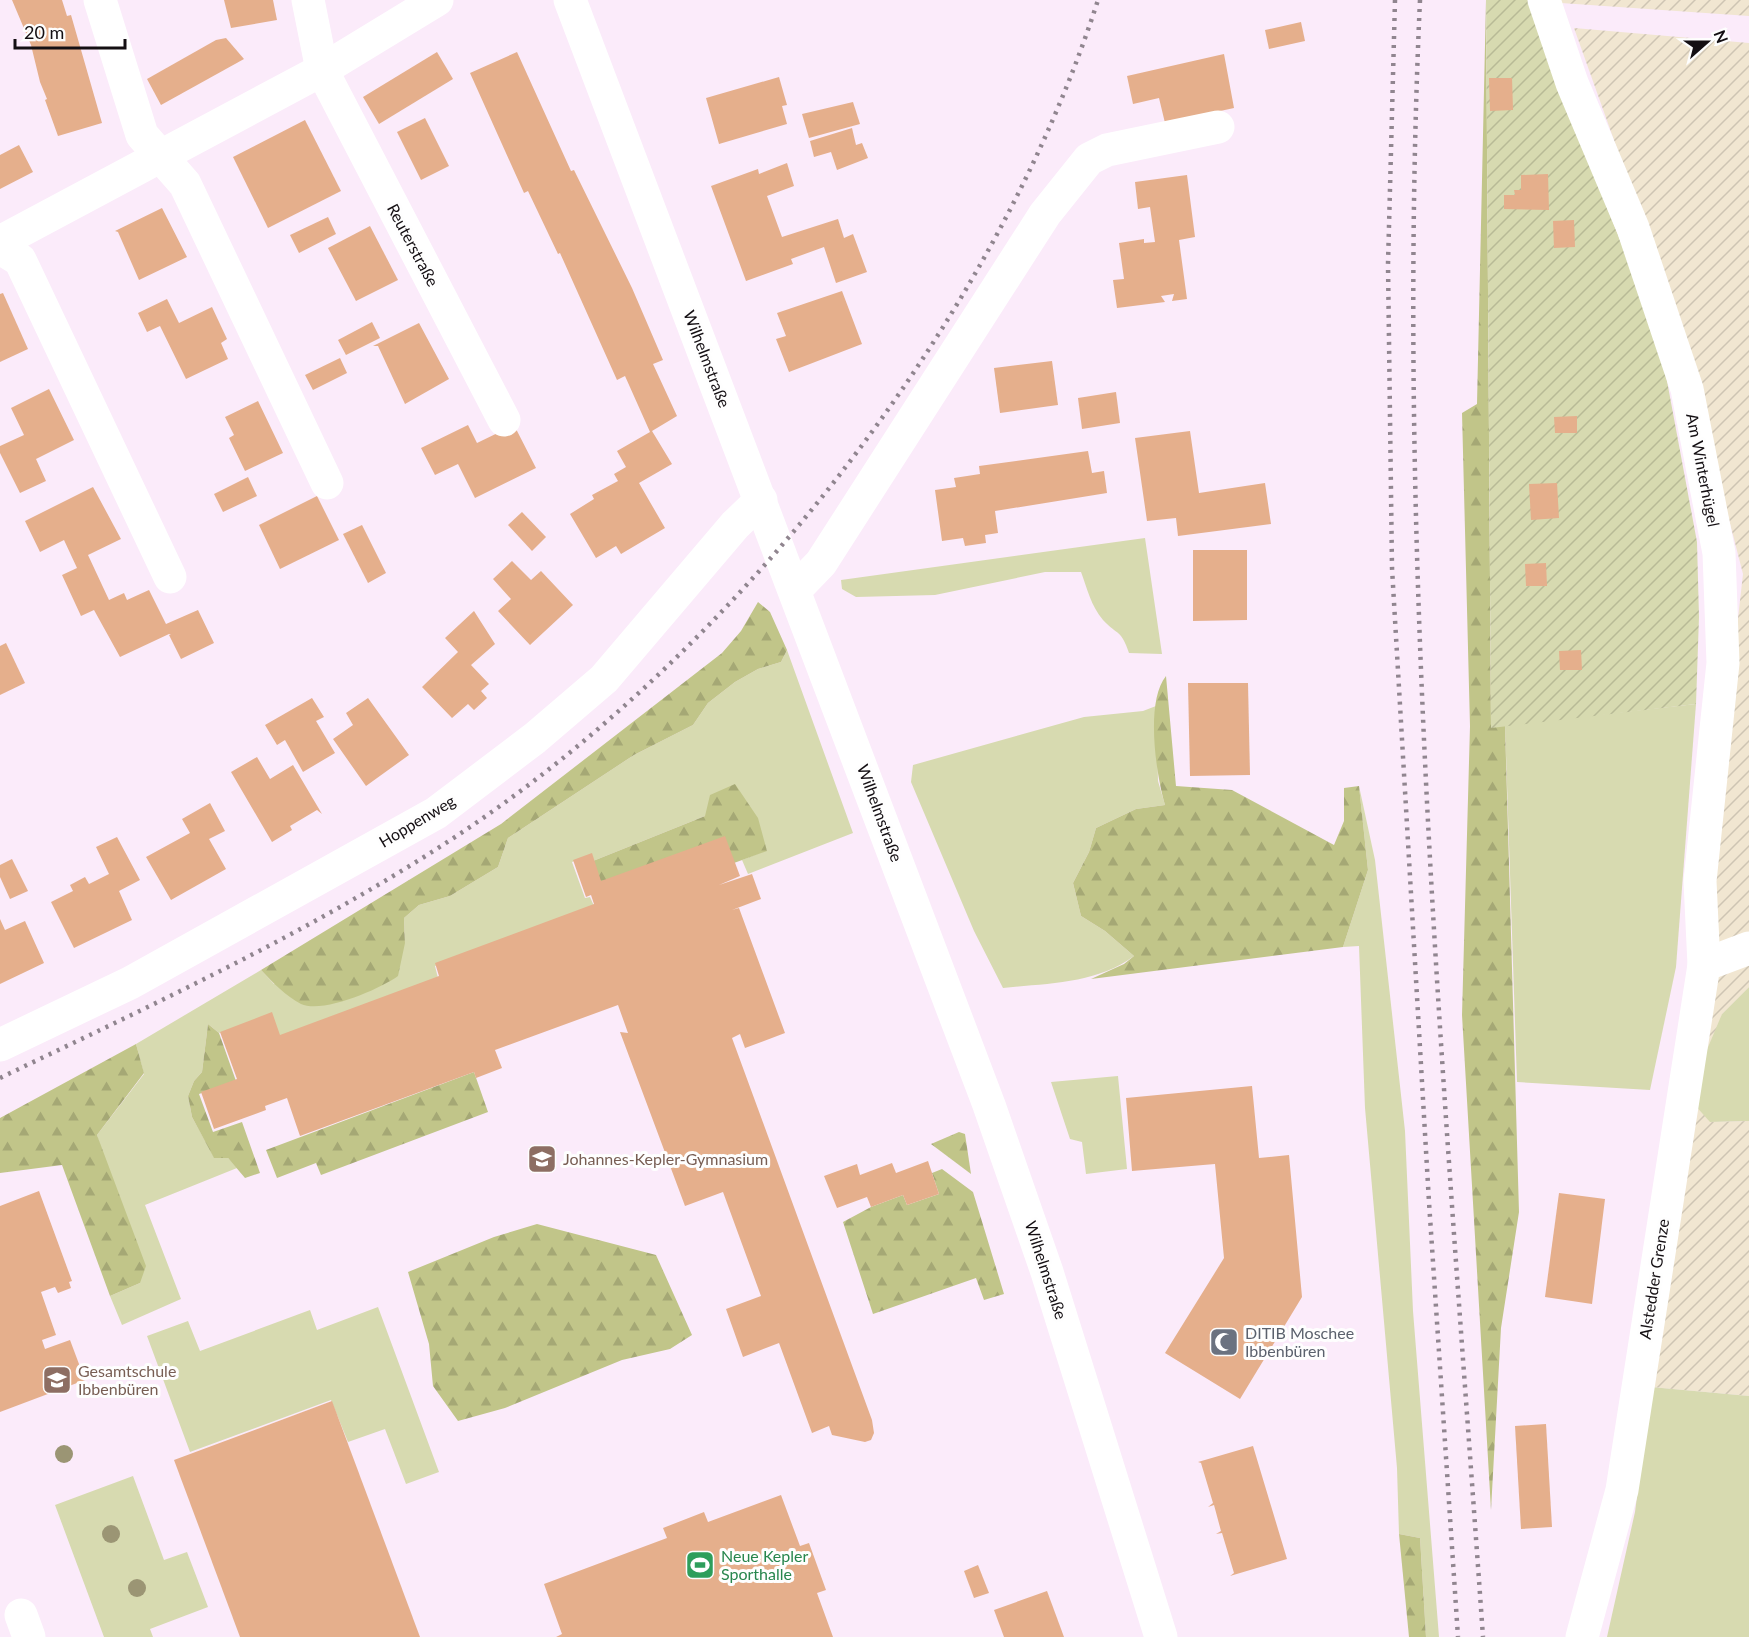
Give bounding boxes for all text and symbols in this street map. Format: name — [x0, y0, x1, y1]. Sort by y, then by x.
scale bar — [15, 12, 124, 50]
north arrow — [1677, 12, 1737, 72]
text: 20 m — [24, 21, 64, 43]
text: N — [1710, 27, 1733, 46]
street label: Reuterstraße — [384, 200, 443, 289]
street label: Wilhelmstraße — [680, 308, 735, 410]
street label: Am Winterhügel — [1683, 412, 1724, 528]
street label: Wilhelmstraße — [854, 761, 907, 864]
street label: Hoppenweg — [375, 790, 458, 851]
school or university icon: Johannes-Kepler-Gymnasium — [526, 1143, 558, 1175]
place label: Johannes-Kepler-Gymnasium — [563, 1149, 768, 1168]
street label: Alstedder Grenze — [1635, 1217, 1672, 1340]
street label: Wilhelmstraße — [1022, 1218, 1071, 1322]
place label: DITIB Moschee Ibbenbüren — [1245, 1323, 1354, 1360]
mosque icon: DITIB Moschee Ibbenbüren — [1208, 1326, 1240, 1358]
place label: Gesamtschule Ibbenbüren — [78, 1361, 176, 1398]
school or university icon: Gesamtschule Ibbenbüren — [41, 1364, 73, 1396]
place label: Neue Kepler Sporthalle — [721, 1546, 809, 1583]
sports icon: Neue Kepler Sporthalle — [684, 1549, 716, 1581]

